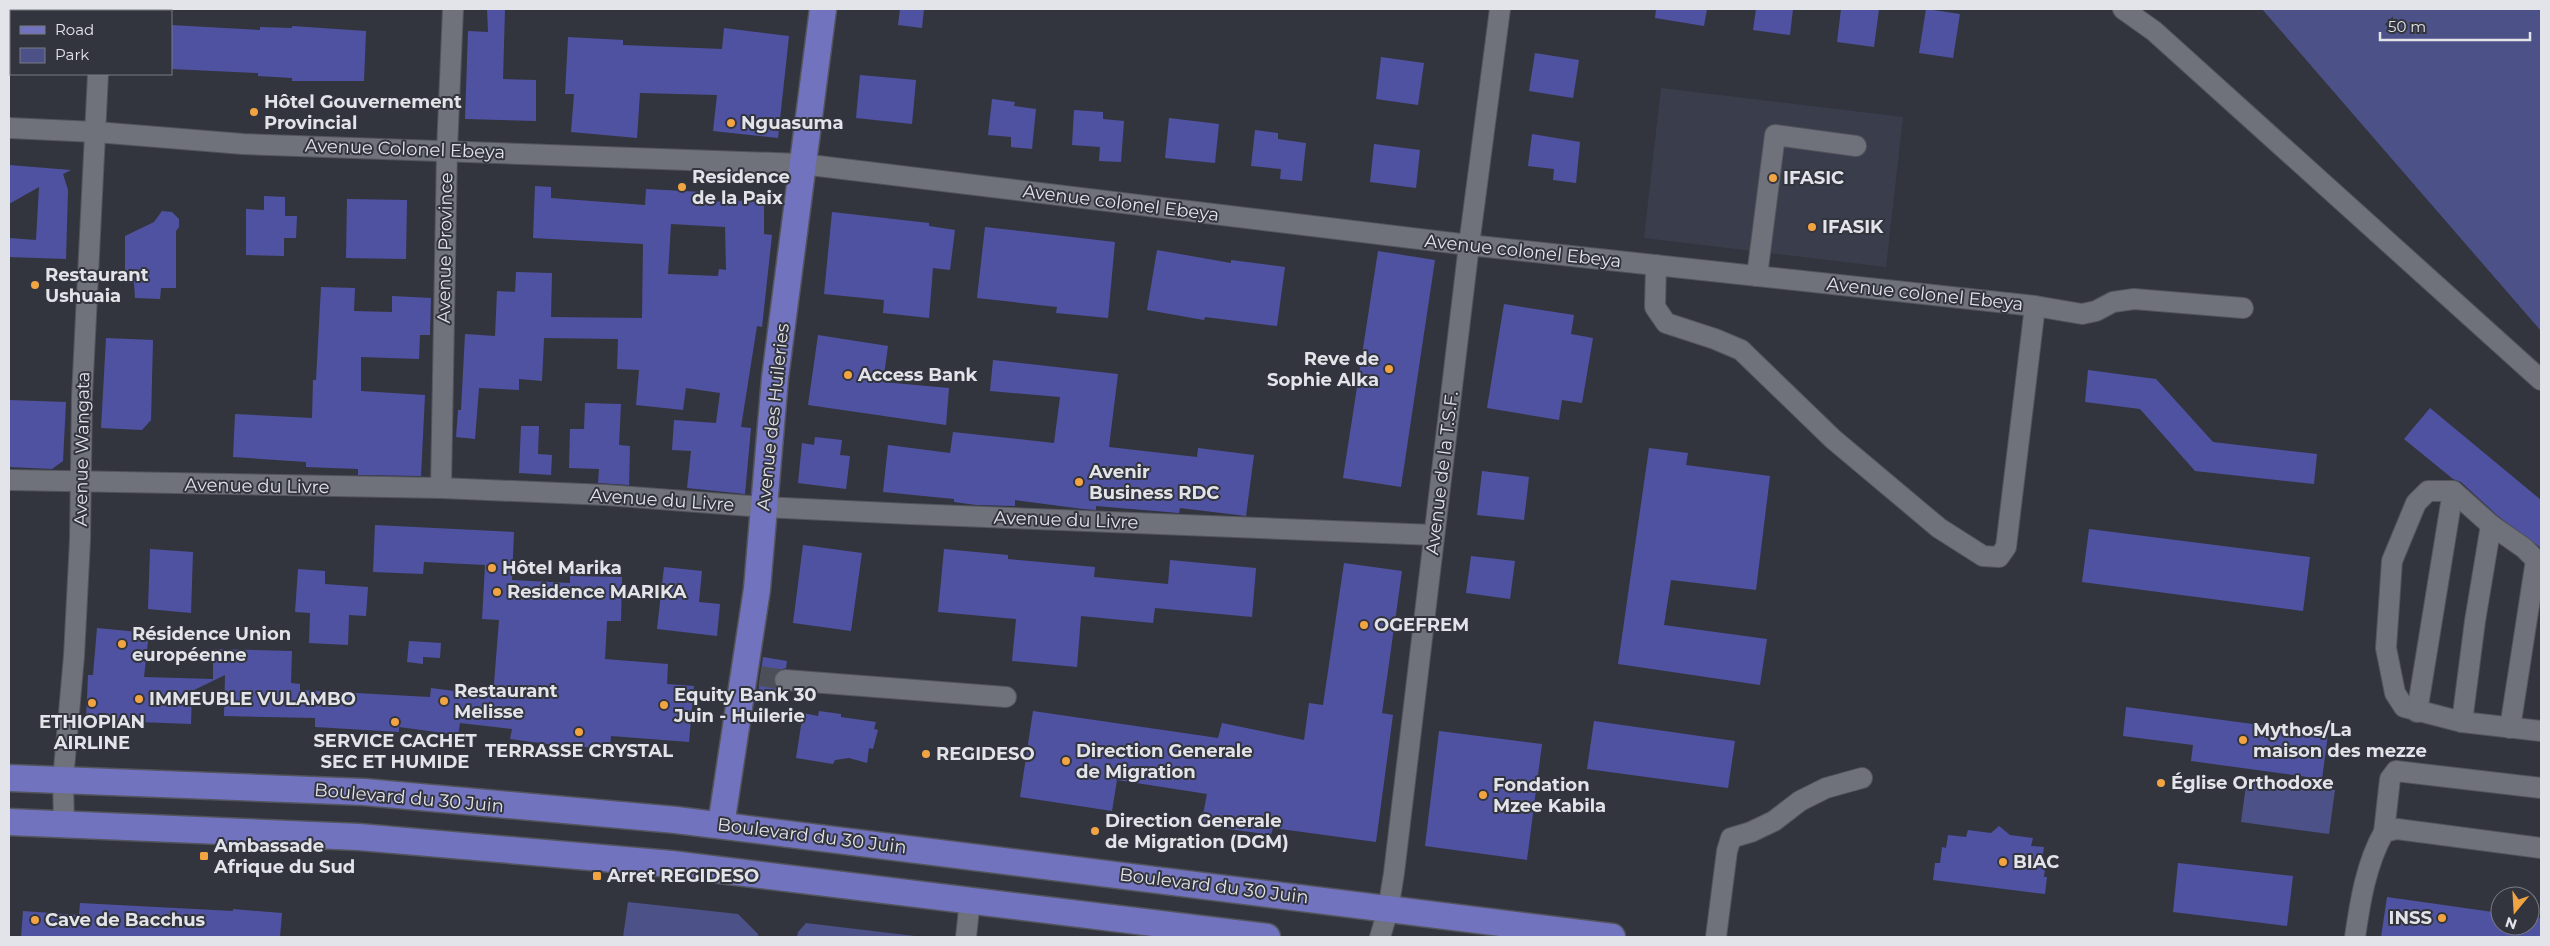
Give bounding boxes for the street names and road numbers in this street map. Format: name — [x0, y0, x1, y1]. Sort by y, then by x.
street label: Avenue Colonel Ebeya — [305, 135, 505, 163]
street label: Avenue Province — [433, 172, 457, 324]
street label: Avenue colonel Ebeya — [1022, 180, 1220, 226]
street label: Avenue colonel Ebeya — [1424, 230, 1622, 272]
street label: Avenue colonel Ebeya — [1826, 273, 2024, 315]
street label: Avenue des Huileries — [752, 322, 794, 512]
street label: Avenue Wangata — [70, 371, 94, 527]
street label: Avenue de la T.S.F. — [1421, 390, 1463, 556]
street label: Avenue du Livre — [184, 474, 330, 498]
street label: Avenue du Livre — [589, 484, 735, 516]
street label: Avenue du Livre — [993, 506, 1139, 534]
street label: Boulevard du 30 Juin — [313, 779, 505, 817]
street label: Boulevard du 30 Juin — [716, 813, 908, 859]
street label: Boulevard du 30 Juin — [1118, 863, 1310, 909]

